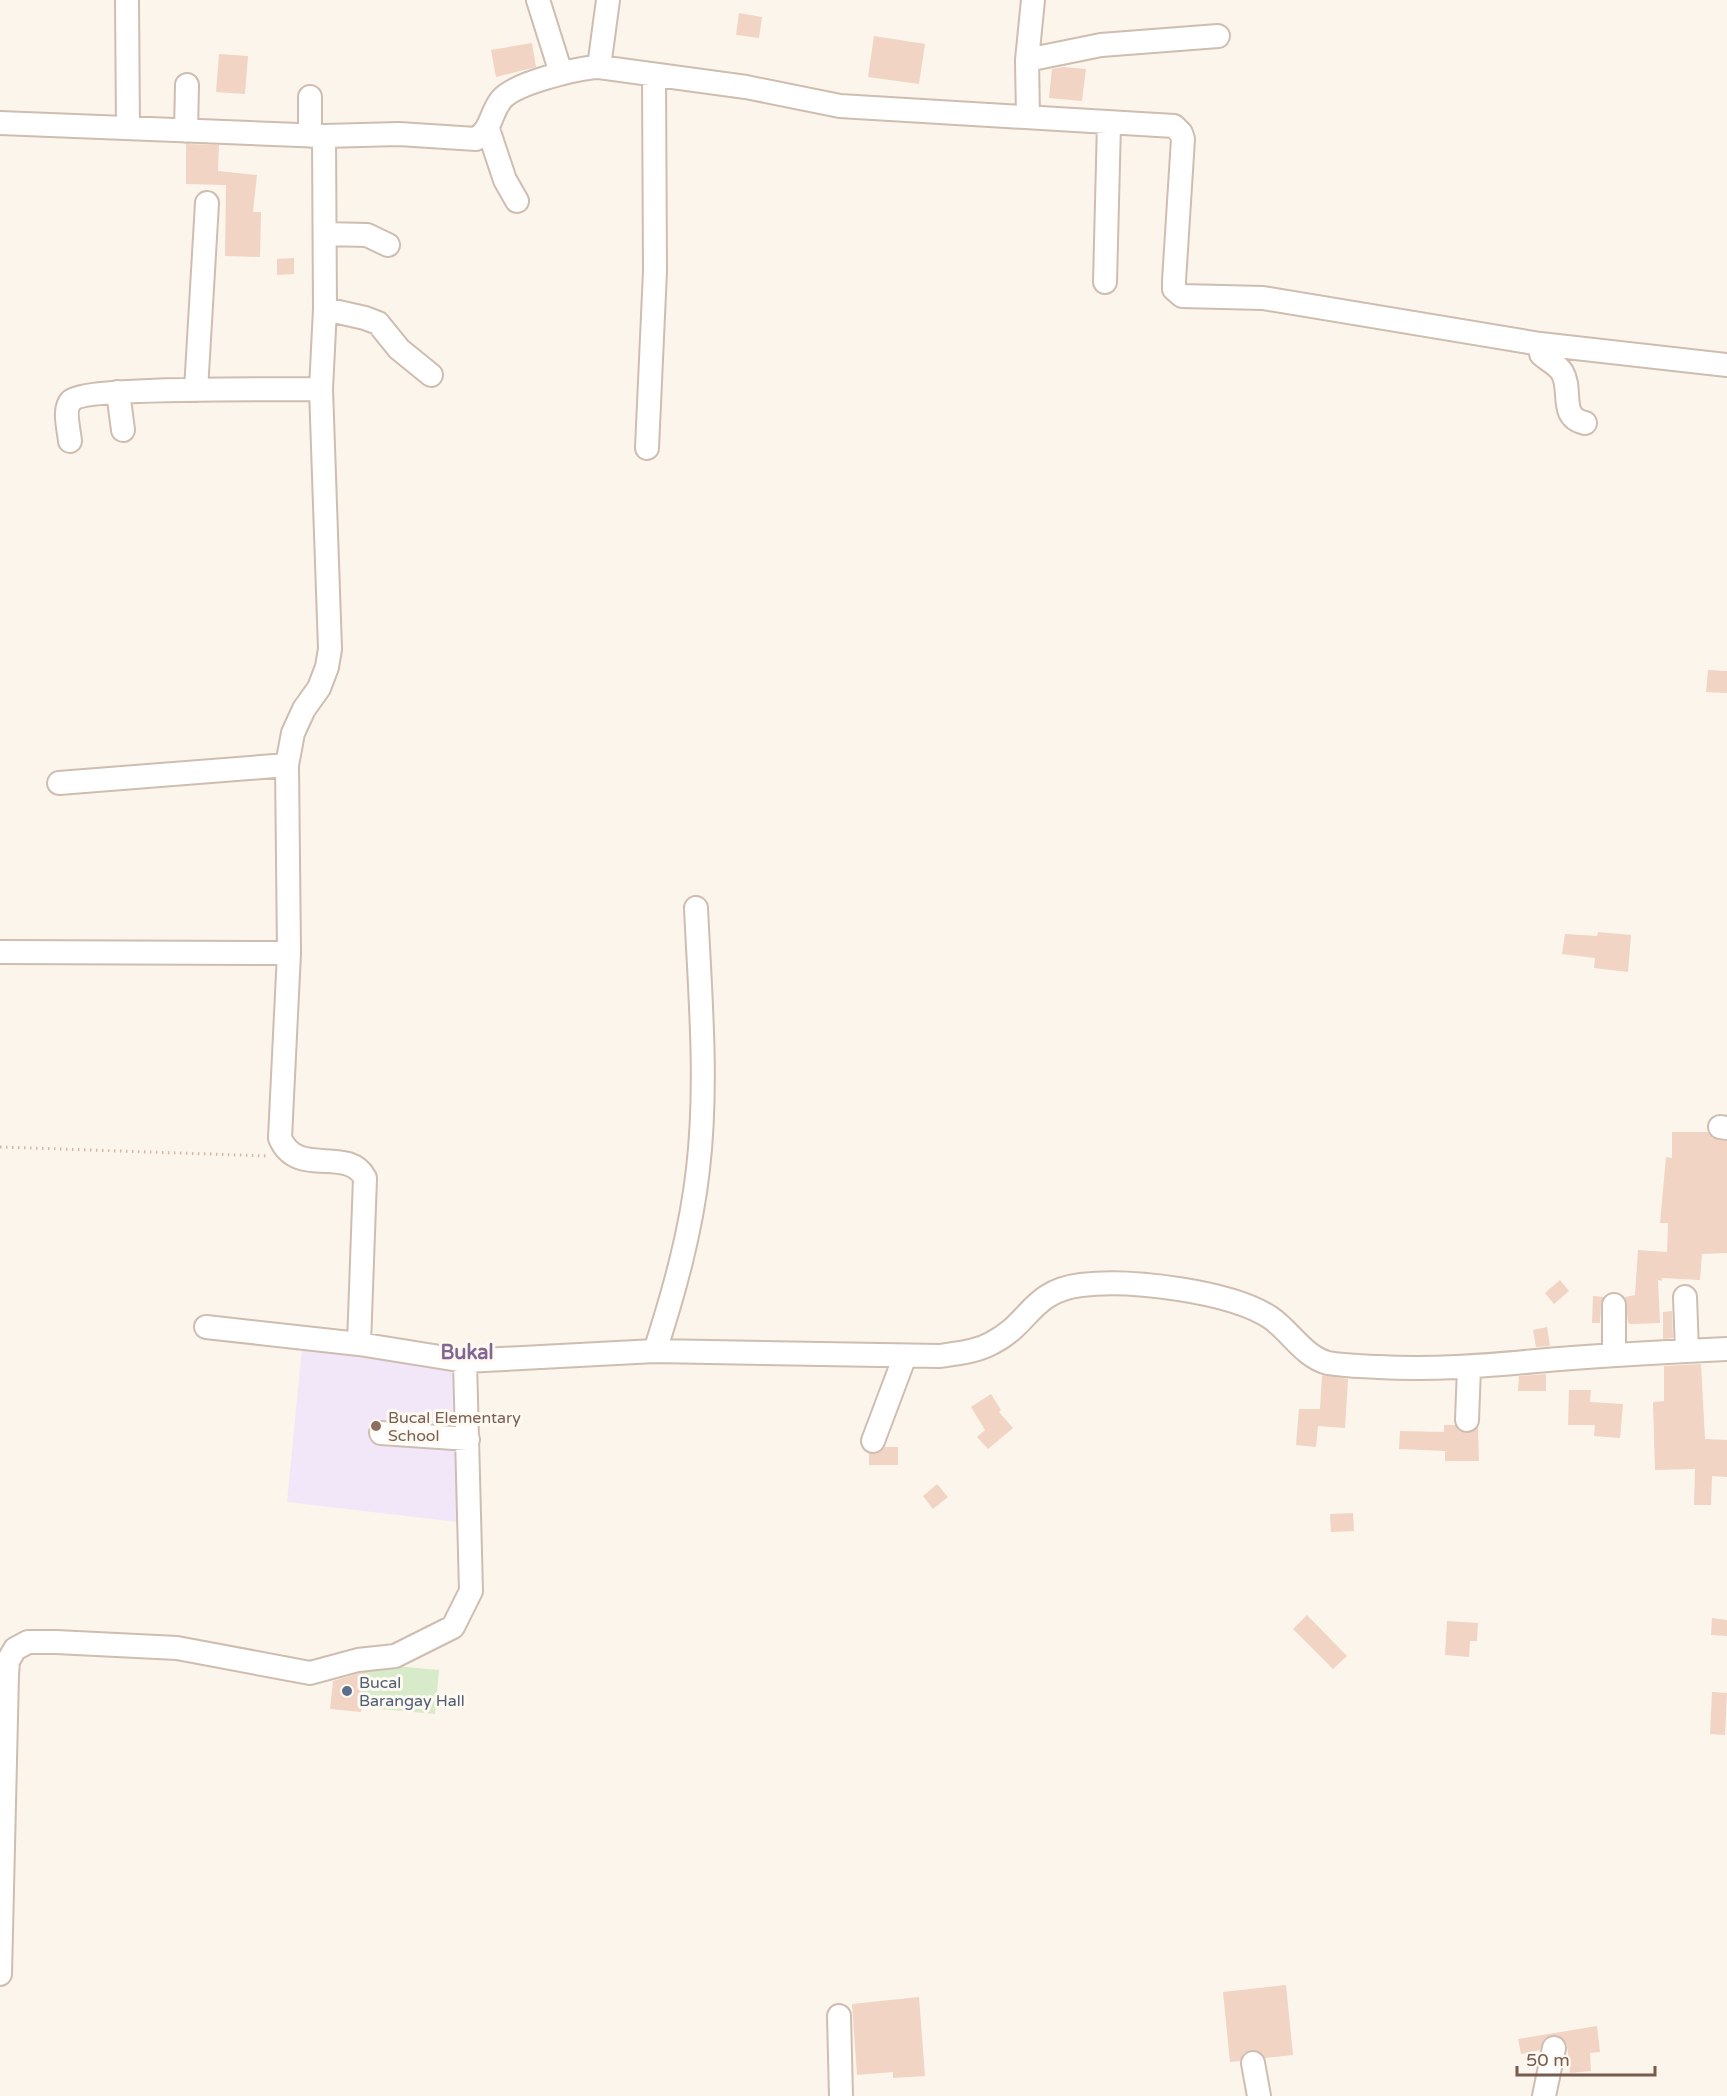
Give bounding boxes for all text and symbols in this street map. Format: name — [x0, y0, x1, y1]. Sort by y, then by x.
district label: Bukal — [441, 1341, 493, 1365]
place label: Bucal Elementary School — [388, 1408, 521, 1446]
marker: Bucal Elementary School — [369, 1419, 383, 1433]
place label: Bucal Barangay Hall — [359, 1673, 465, 1711]
marker: Bucal Barangay Hall — [340, 1684, 354, 1698]
scale bar — [1517, 2039, 1655, 2077]
text: 50 m — [1526, 2049, 1570, 2071]

